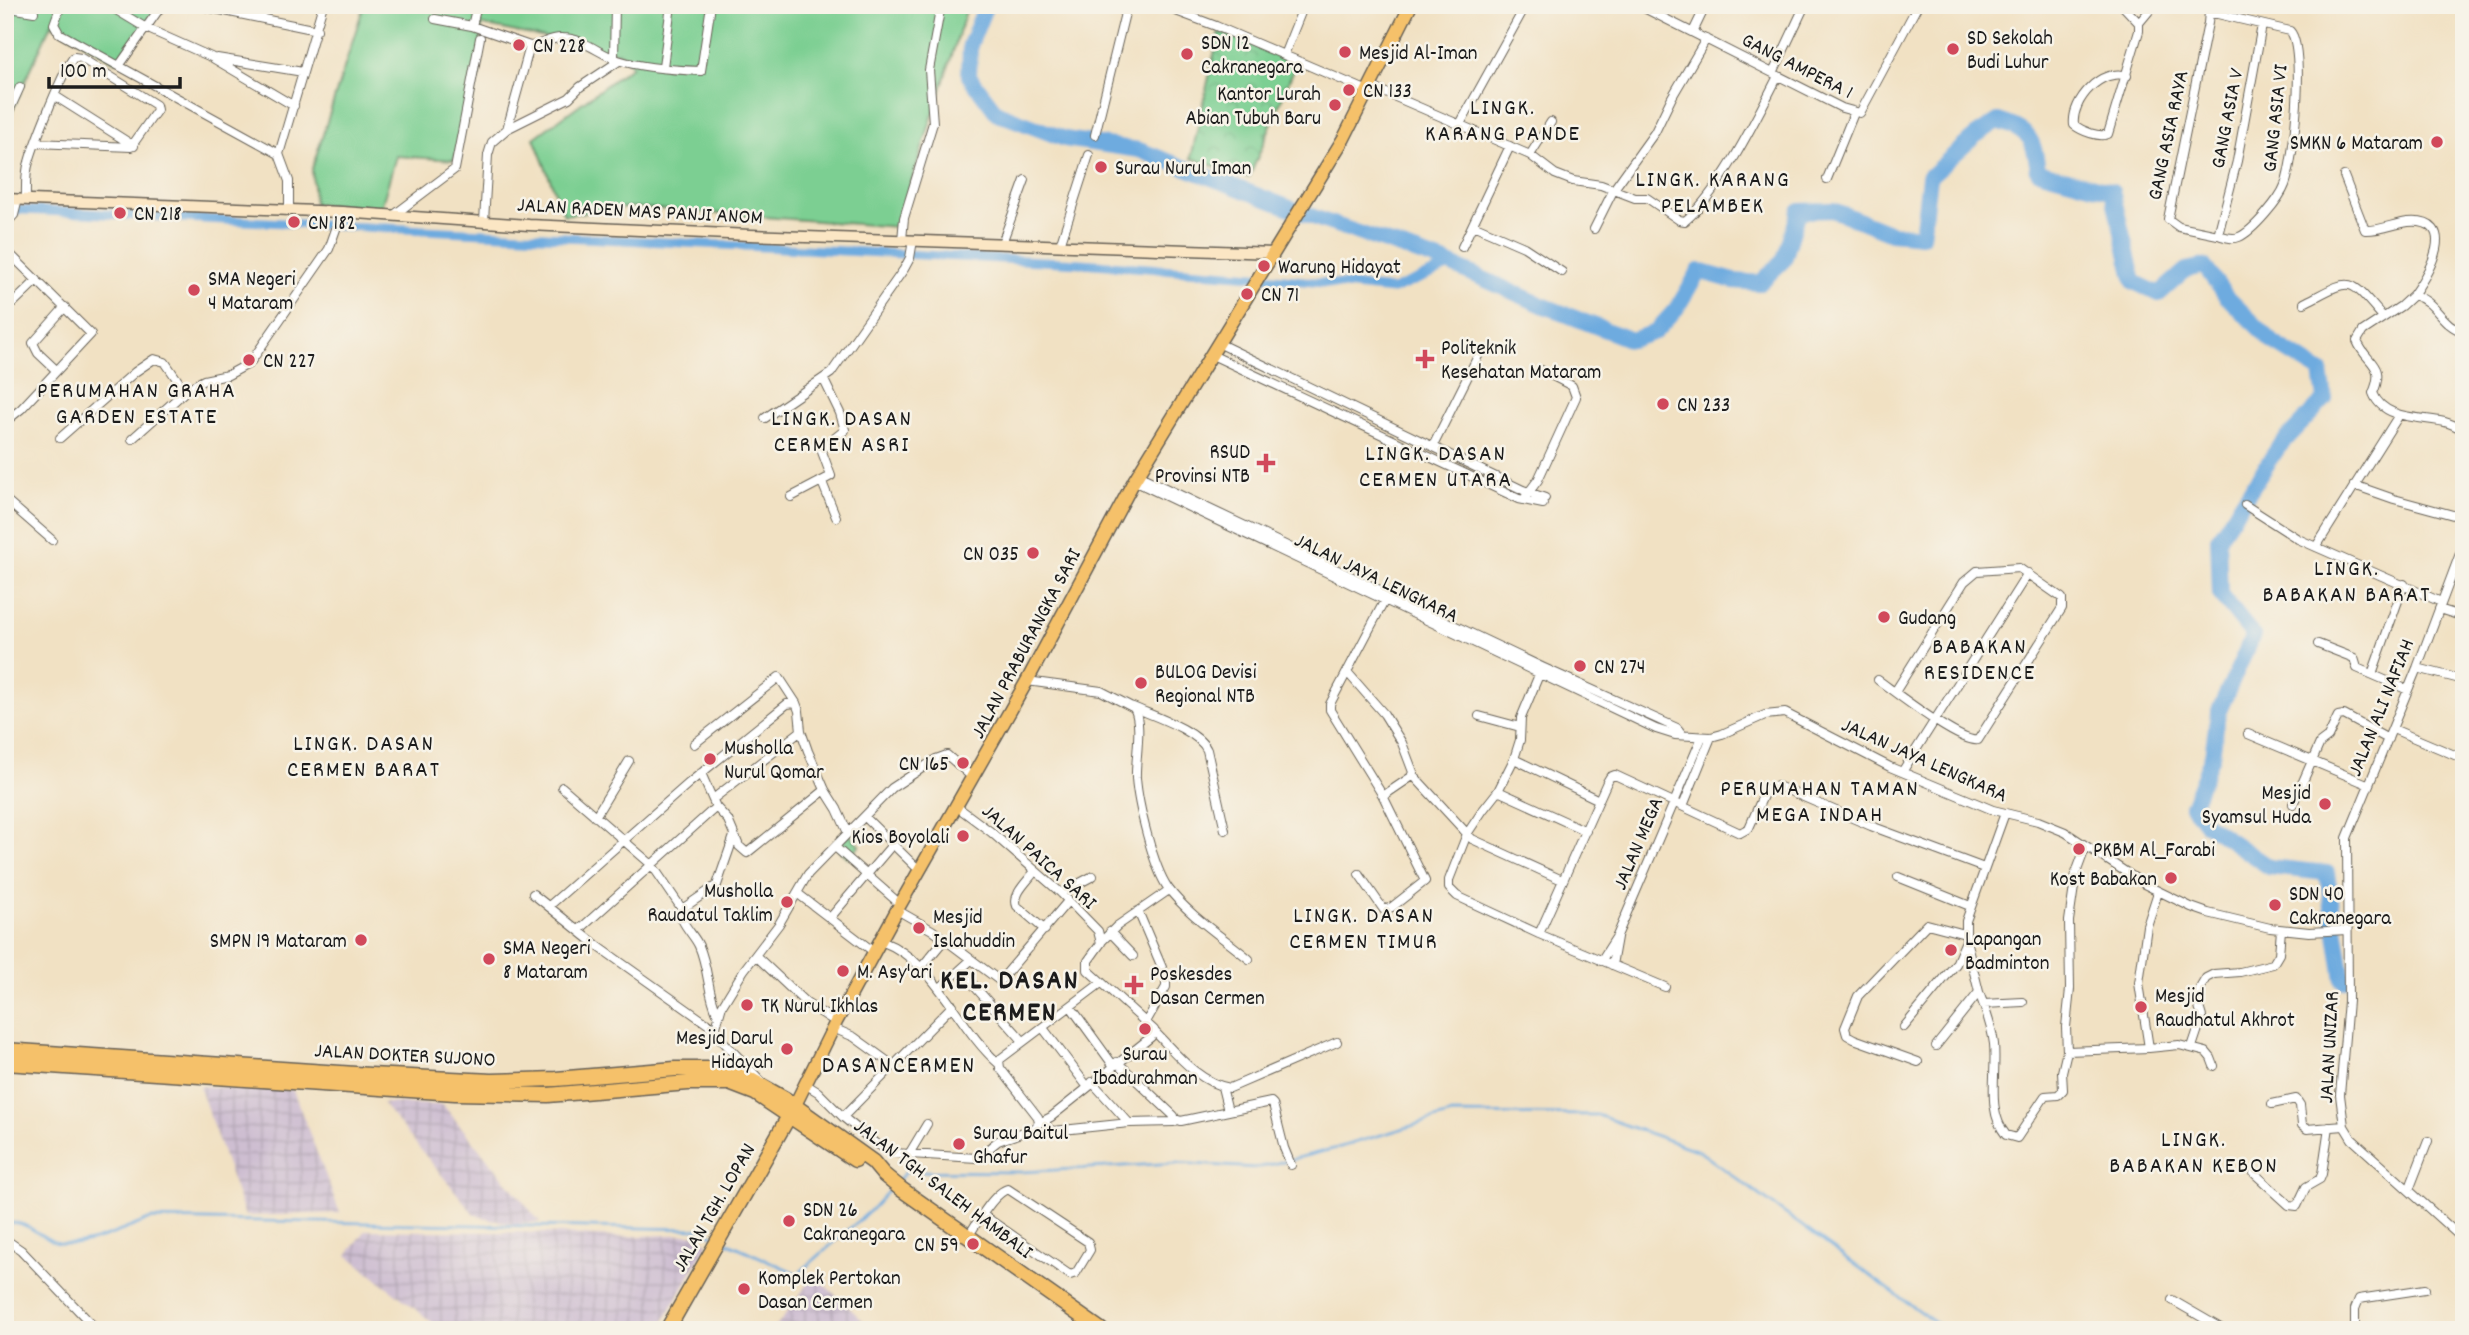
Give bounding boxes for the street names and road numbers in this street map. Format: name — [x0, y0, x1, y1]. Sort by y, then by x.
street label: GANG AMPERA 1 — [1736, 27, 1858, 109]
street label: GANG ASIA VI — [2256, 63, 2298, 174]
street label: GANG ASIA V — [2205, 66, 2253, 171]
street label: GANG ASIA RAYA — [2142, 68, 2198, 203]
street label: JALAN RADEN MAS PANJI ANOM — [516, 192, 763, 234]
street label: JALAN JAYA LENGKARA — [1288, 527, 1463, 632]
street label: JALAN PRABURANGKA SARI — [965, 543, 1091, 745]
street label: JALAN ALI NAFIAH — [2342, 635, 2424, 781]
street label: JALAN JAYA LENGKARA — [1836, 712, 2012, 812]
street label: JALAN MEGA — [1607, 793, 1673, 895]
street label: JALAN PAICA SARI — [974, 798, 1103, 919]
street label: JALAN UNIZAR — [2313, 990, 2349, 1104]
street label: JALAN DOKTER SUJONO — [313, 1037, 496, 1077]
street label: JALAN TGH. SALEH HAMBALI — [846, 1113, 1039, 1268]
street label: JALAN TGH. LOPAN — [667, 1138, 765, 1279]

